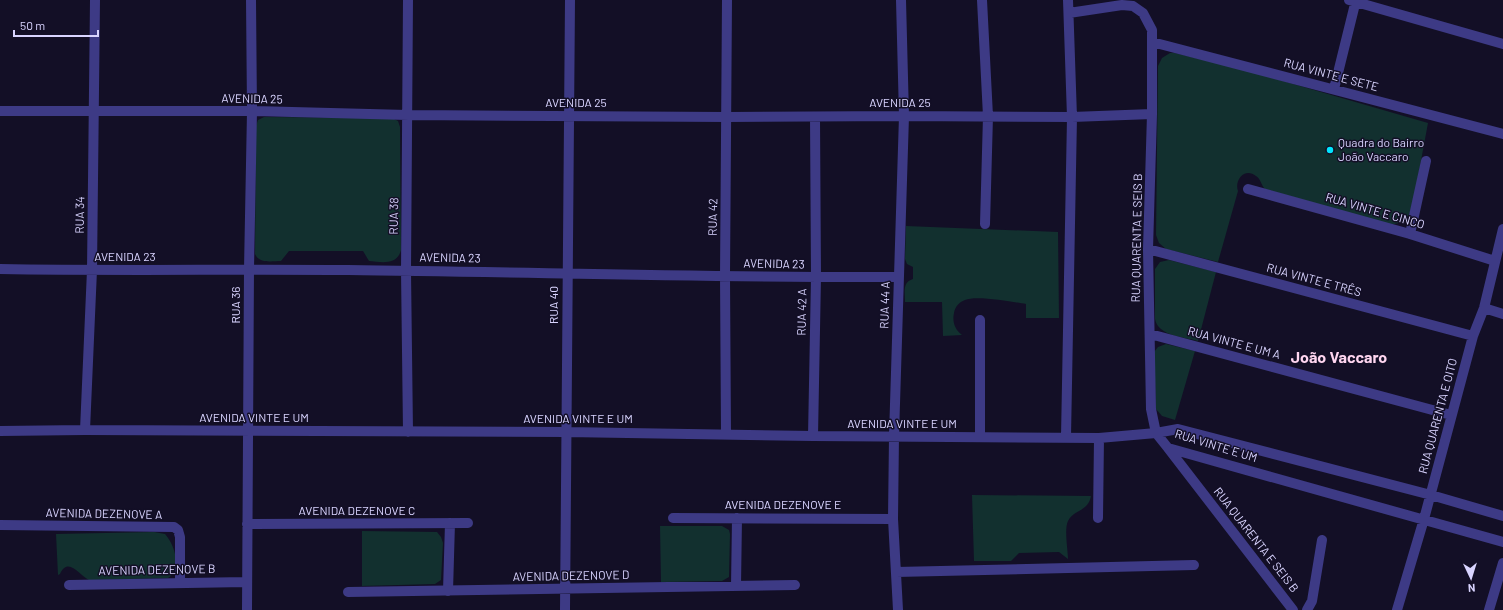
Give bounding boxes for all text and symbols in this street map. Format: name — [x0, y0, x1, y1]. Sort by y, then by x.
scale bar — [14, 12, 98, 38]
text: 50 m — [20, 18, 45, 32]
street label: RUA VINTE E SETE — [1282, 55, 1380, 93]
street label: AVENIDA 25 — [221, 90, 283, 106]
street label: AVENIDA 25 — [545, 95, 607, 109]
street label: AVENIDA 25 — [869, 95, 931, 109]
place label: Quadra do Bairro João Vaccaro — [1338, 135, 1424, 163]
marker: Quadra do Bairro João Vaccaro — [1325, 145, 1335, 155]
street label: RUA QUARENTA E SEIS B — [1128, 173, 1144, 303]
street label: RUA VINTE E CINCO — [1324, 189, 1426, 231]
street label: RUA 34 — [72, 196, 86, 234]
street label: RUA 38 — [386, 197, 400, 235]
street label: RUA 42 — [705, 198, 719, 236]
street label: AVENIDA 23 — [94, 249, 156, 263]
street label: AVENIDA 23 — [419, 249, 481, 265]
street label: AVENIDA 23 — [743, 255, 805, 271]
street label: RUA VINTE E TRÊS — [1265, 260, 1363, 298]
street label: RUA 44 A — [876, 281, 892, 329]
street label: RUA 36 — [228, 286, 242, 324]
street label: RUA 40 — [546, 286, 560, 324]
street label: RUA 42 A — [794, 288, 808, 336]
street label: RUA VINTE E UM A — [1186, 323, 1282, 361]
district label: João Vaccaro — [1291, 347, 1387, 366]
street label: RUA QUARENTA E OITO — [1415, 356, 1459, 475]
street label: AVENIDA VINTE E UM — [199, 410, 309, 424]
street label: AVENIDA VINTE E UM — [523, 411, 633, 425]
street label: AVENIDA VINTE E UM — [847, 416, 957, 430]
street label: RUA VINTE E UM — [1173, 426, 1259, 464]
street label: RUA QUARENTA E SEIS B — [1212, 484, 1302, 595]
street label: AVENIDA DEZENOVE E — [725, 497, 841, 511]
street label: AVENIDA DEZENOVE C — [299, 503, 415, 517]
street label: AVENIDA DEZENOVE A — [46, 505, 163, 521]
north arrow — [1451, 558, 1491, 598]
street label: AVENIDA DEZENOVE B — [98, 561, 216, 577]
street label: AVENIDA DEZENOVE D — [512, 567, 630, 583]
text: N — [1468, 582, 1476, 595]

